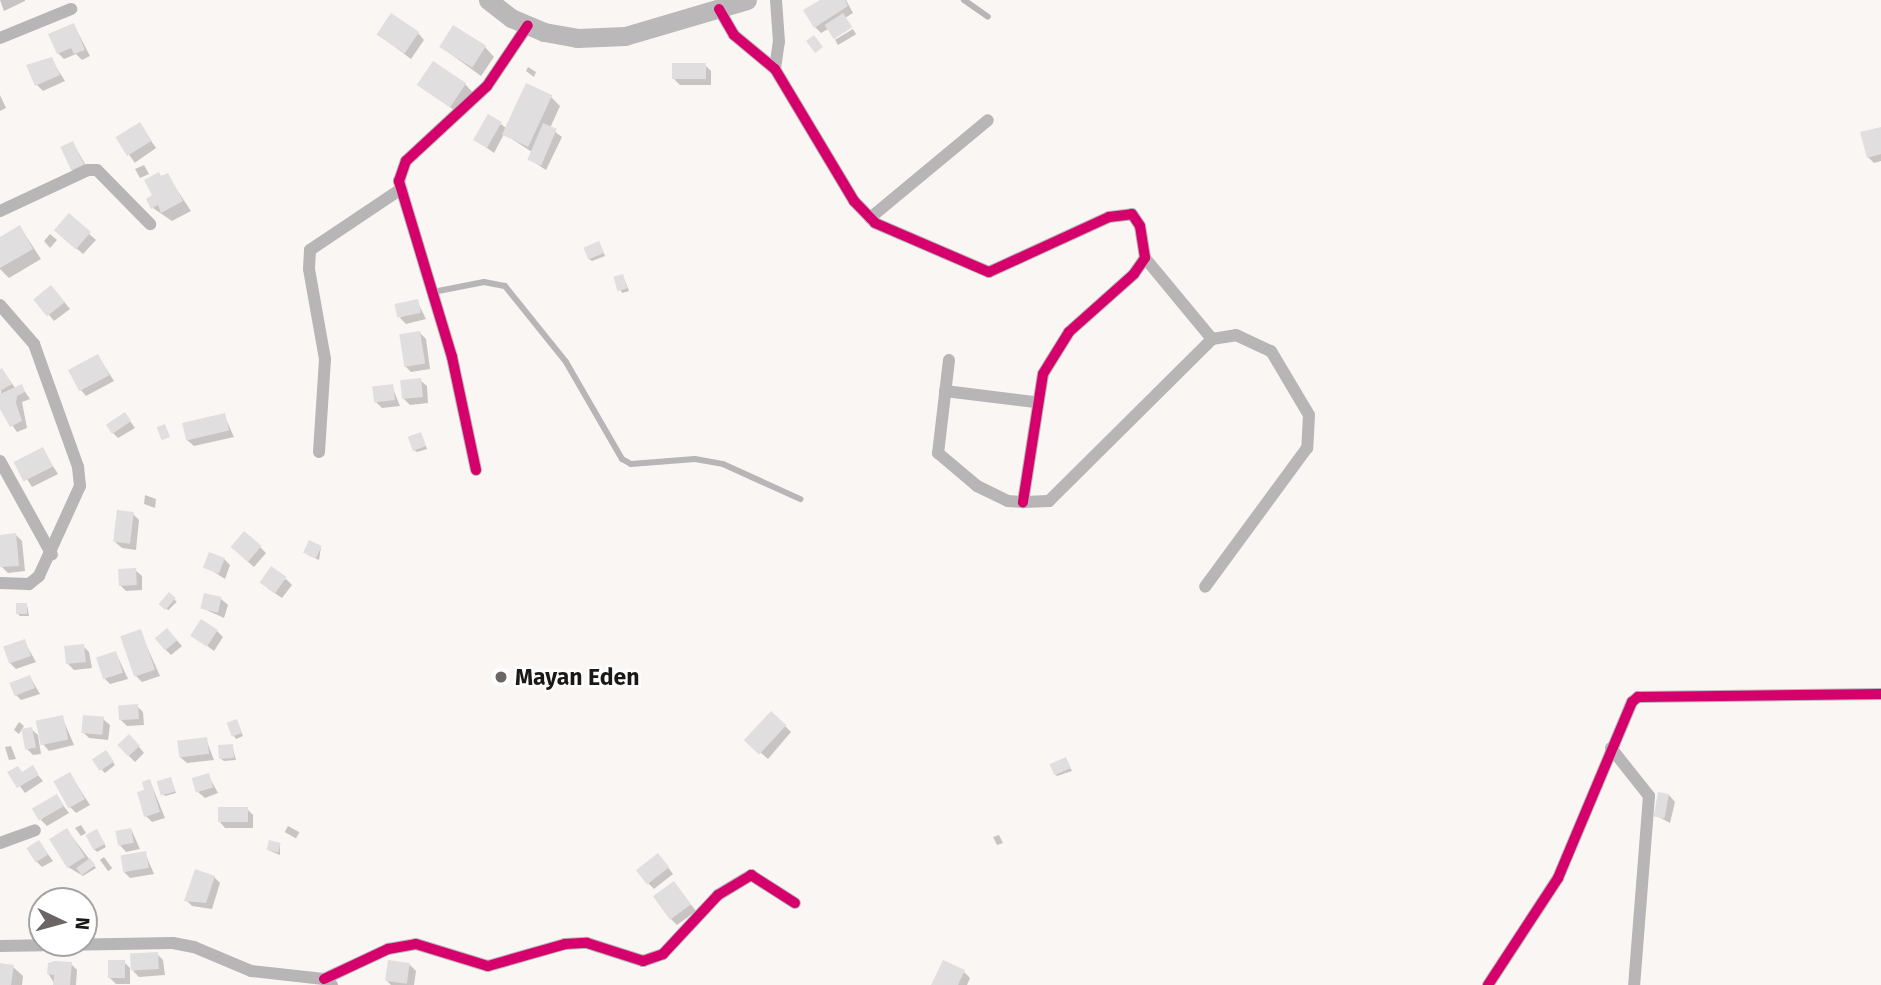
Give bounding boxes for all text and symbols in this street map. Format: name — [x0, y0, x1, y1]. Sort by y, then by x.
place label: Mayan Eden — [515, 663, 639, 691]
marker: Mayan Eden — [493, 669, 509, 685]
north arrow — [28, 887, 98, 957]
text: N — [70, 916, 94, 931]

